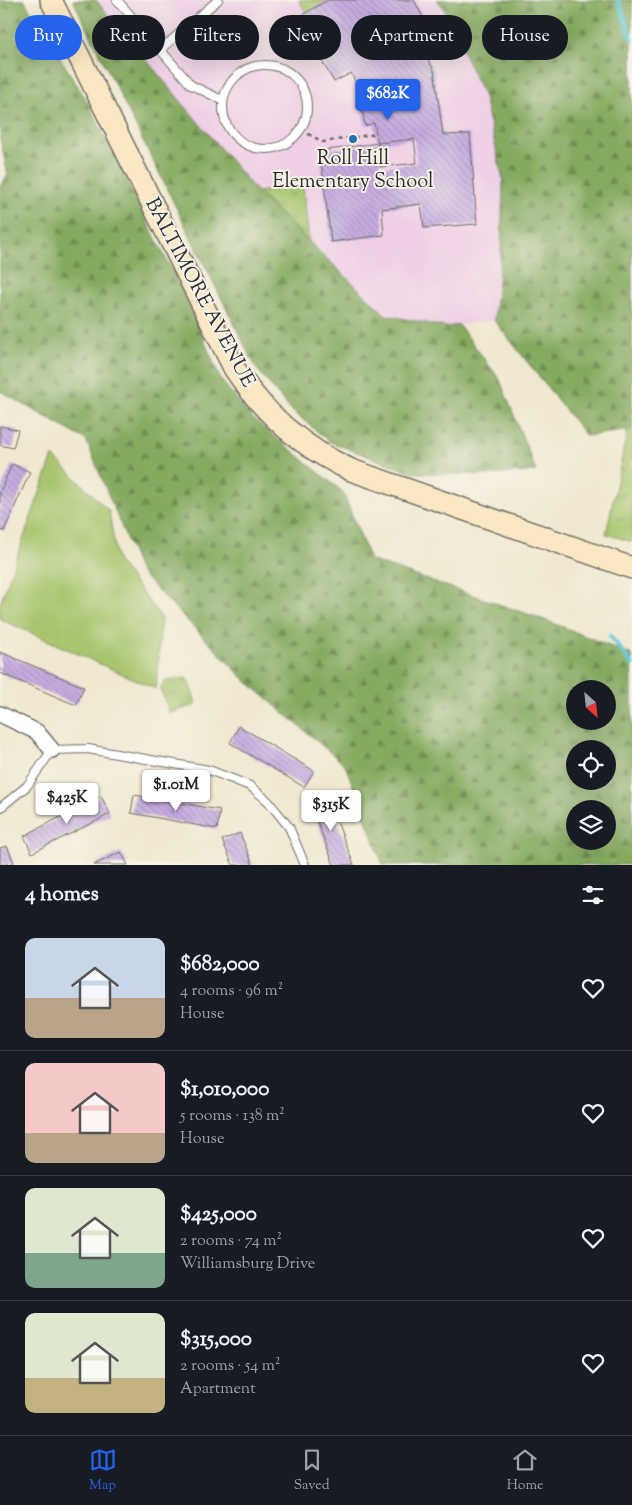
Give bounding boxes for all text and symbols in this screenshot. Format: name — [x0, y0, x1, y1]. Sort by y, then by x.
chip: Buy — [15, 15, 82, 60]
chip: Rent — [92, 15, 165, 60]
chip: Filters — [175, 15, 259, 60]
chip: New — [269, 15, 341, 60]
chip: Apartment — [351, 15, 472, 60]
chip: House — [482, 15, 568, 60]
pin: $682K — [353, 78, 423, 121]
text: $682K — [366, 83, 410, 106]
marker: Roll Hill Elementary School — [347, 133, 359, 145]
place label: Roll Hill Elementary School — [272, 145, 434, 197]
street label: BALTIMORE AVENUE — [137, 193, 261, 393]
north arrow — [566, 680, 616, 730]
map controls — [566, 680, 616, 850]
button: locate — [566, 740, 616, 790]
pin: $1.01M — [135, 770, 217, 812]
text: $1.01M — [153, 774, 199, 797]
pin: $425K — [32, 782, 102, 825]
text: $425K — [46, 787, 88, 810]
pin: $315K — [296, 790, 366, 832]
text: $315K — [312, 794, 350, 817]
button: layers — [566, 800, 616, 850]
text: 4 homes — [25, 880, 99, 910]
icon: filters — [579, 881, 607, 909]
text: $682,000 — [180, 950, 260, 980]
icon: home — [65, 958, 125, 1018]
icon: heart — [579, 974, 607, 1002]
text: 4 rooms · 96 m² — [180, 980, 283, 1003]
text: House — [180, 1003, 224, 1026]
text: $1,010,000 — [180, 1075, 269, 1105]
icon: home — [65, 1083, 125, 1143]
icon: heart — [579, 1099, 607, 1127]
text: 5 rooms · 138 m² — [180, 1105, 285, 1128]
text: House — [180, 1128, 224, 1151]
text: $425,000 — [180, 1200, 257, 1230]
icon: home — [65, 1208, 125, 1268]
icon: heart — [579, 1224, 607, 1252]
text: 2 rooms · 74 m² — [180, 1230, 282, 1253]
text: Williamsburg Drive — [180, 1253, 315, 1276]
text: $315,000 — [180, 1325, 252, 1355]
icon: home — [65, 1333, 125, 1393]
icon: heart — [579, 1349, 607, 1377]
text: 2 rooms · 54 m² — [180, 1355, 280, 1378]
text: Apartment — [180, 1378, 256, 1401]
tab: Map — [89, 1446, 117, 1496]
tab: Saved — [294, 1446, 330, 1496]
tab: Home — [507, 1446, 543, 1496]

